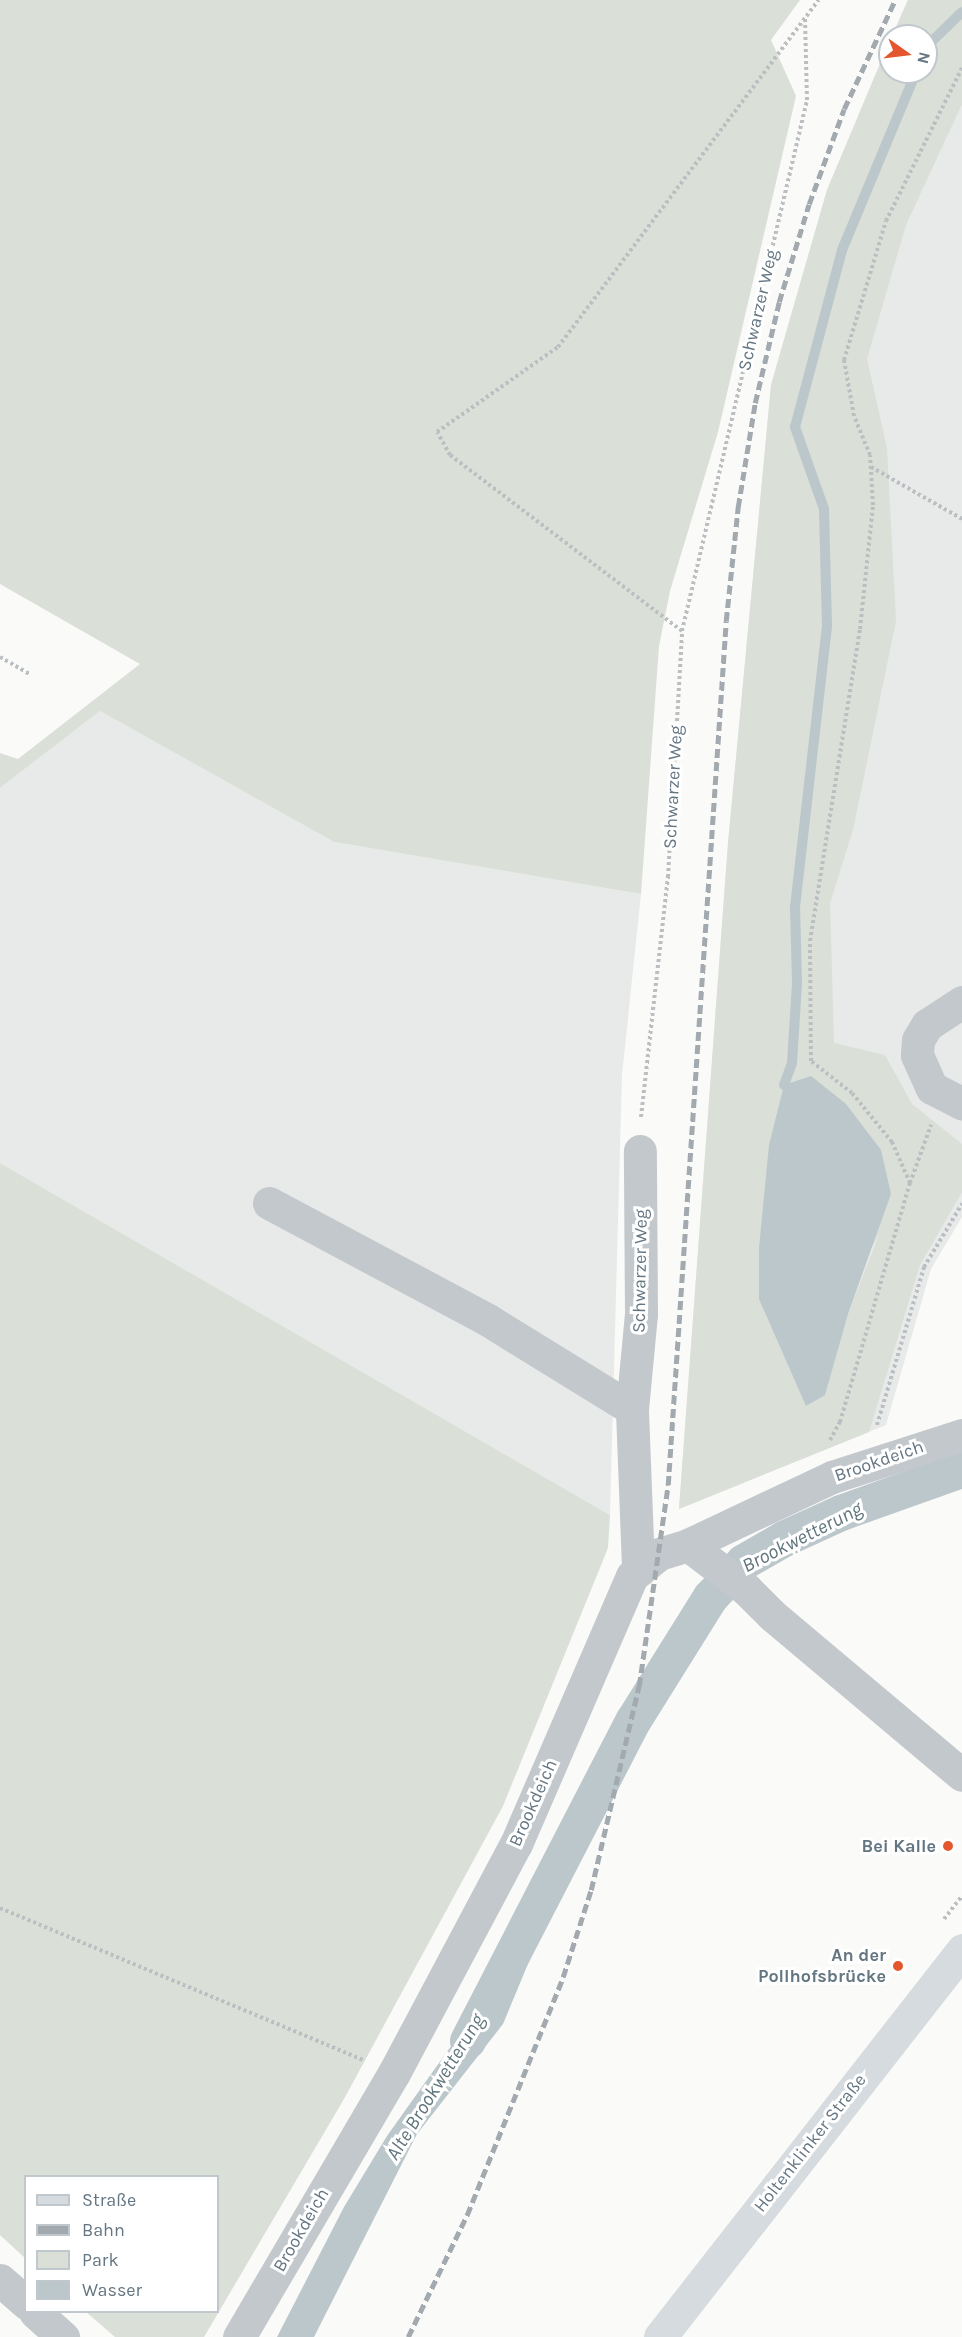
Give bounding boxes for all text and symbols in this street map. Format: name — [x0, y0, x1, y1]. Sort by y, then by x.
north arrow — [878, 24, 938, 84]
text: N — [913, 50, 935, 66]
street label: Schwarzer Weg — [734, 247, 782, 373]
street label: Schwarzer Weg — [659, 725, 687, 849]
street label: Schwarzer Weg — [628, 1209, 652, 1333]
street label: Brookdeich — [832, 1436, 926, 1486]
water label: Brookwetterung — [738, 1496, 866, 1578]
street label: Brookdeich — [504, 1756, 562, 1850]
place label: Bei Kalle — [862, 1835, 936, 1857]
marker: Bei Kalle — [941, 1839, 955, 1853]
place label: An der Pollhofsbrücke — [758, 1945, 886, 1988]
marker: An der Pollhofsbrücke — [891, 1959, 905, 1973]
water label: Alte Brookwetterung — [380, 2010, 490, 2164]
street label: Holtenklinker Straße — [749, 2069, 871, 2217]
legend — [24, 2175, 219, 2313]
street label: Brookdeich — [268, 2184, 334, 2276]
text: Straße — [82, 2189, 136, 2211]
text: Bahn — [82, 2219, 125, 2241]
text: Park — [82, 2249, 119, 2271]
text: Wasser — [82, 2279, 142, 2301]

